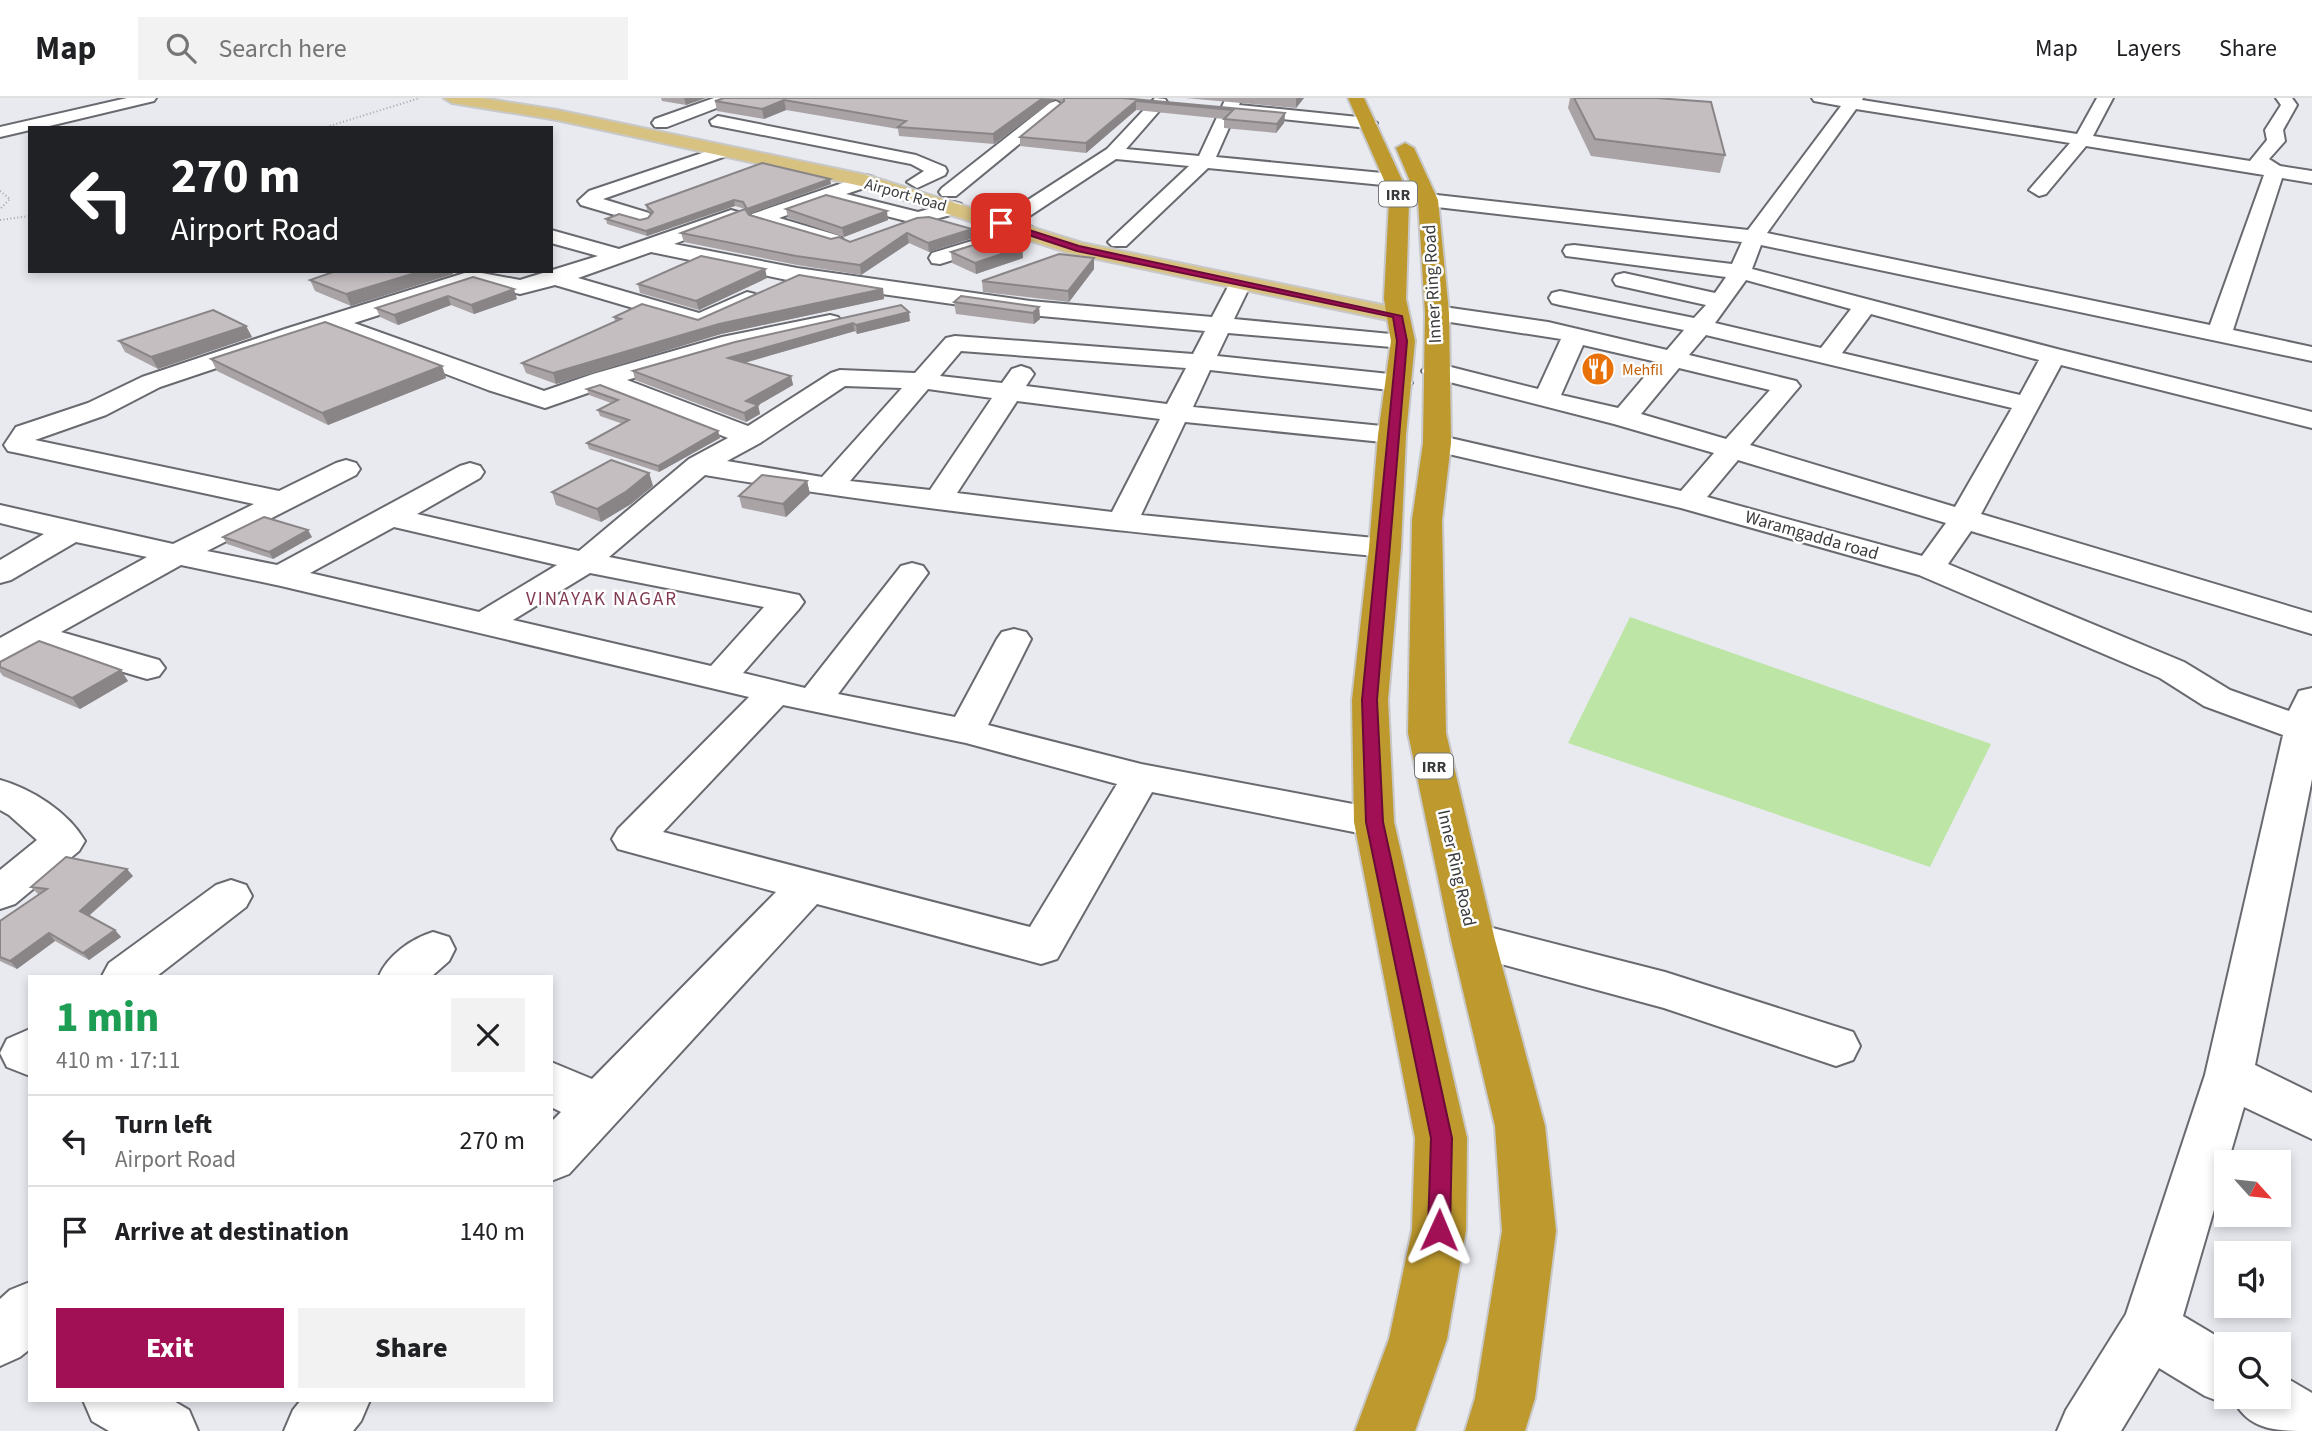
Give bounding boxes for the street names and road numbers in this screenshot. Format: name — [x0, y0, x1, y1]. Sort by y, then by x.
street label: Airport Road — [862, 173, 949, 217]
road number: IRR — [1379, 181, 1417, 206]
street label: Inner Ring Road — [1417, 224, 1448, 344]
street label: Waramgadda road — [1742, 504, 1882, 567]
road number: IRR — [1415, 754, 1453, 778]
street label: Inner Ring Road — [1431, 807, 1482, 929]

